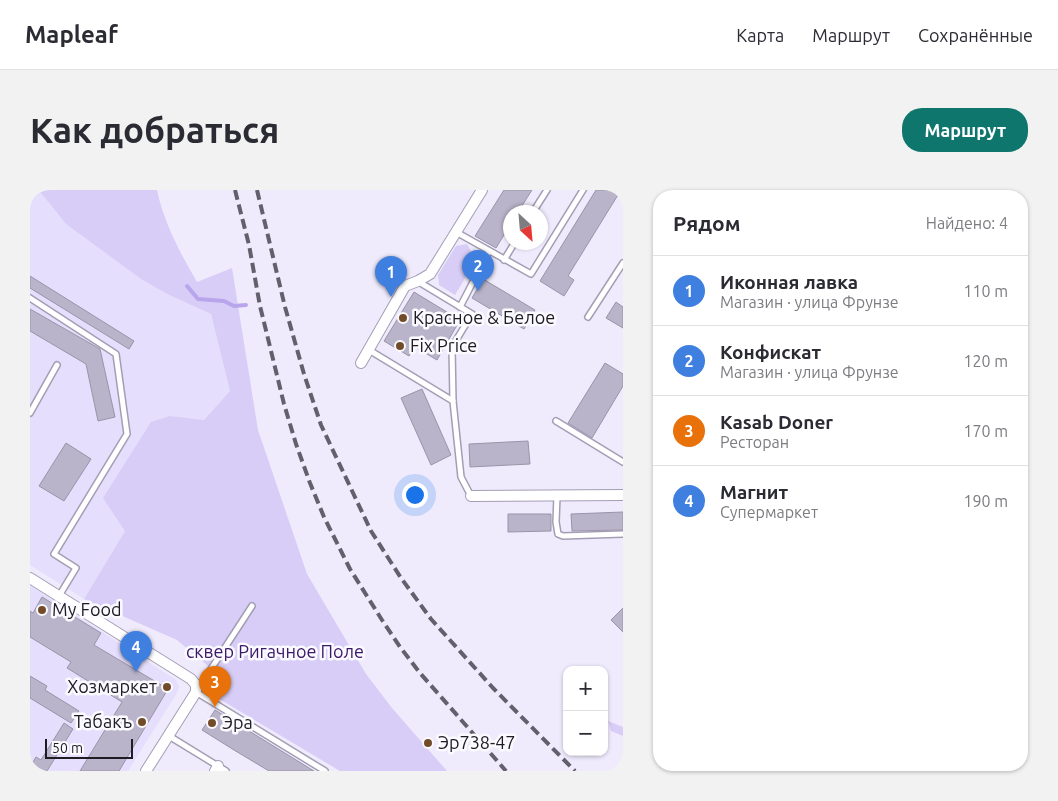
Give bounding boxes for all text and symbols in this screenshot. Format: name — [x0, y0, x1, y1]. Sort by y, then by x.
text: Mapleaf — [25, 21, 118, 48]
text: Карта — [736, 25, 784, 45]
text: Маршрут — [812, 25, 890, 45]
text: Сохранённые — [918, 25, 1033, 45]
button: Маршрут — [902, 108, 1028, 152]
text: Как добраться — [30, 110, 279, 150]
north arrow — [503, 205, 548, 250]
text: Рядом — [673, 211, 741, 235]
text: Найдено: 4 — [926, 214, 1008, 232]
pin: 2 — [462, 250, 494, 291]
pin: 1 — [375, 256, 407, 297]
text: Иконная лавка — [720, 271, 858, 293]
text: 1 — [684, 282, 694, 300]
text: 110 m — [963, 282, 1008, 300]
text: Магазин · улица Фрунзе — [720, 293, 899, 311]
place label: Красное & Белое — [413, 307, 555, 327]
marker: Красное & Белое — [397, 312, 409, 324]
place label: Fix Price — [410, 335, 477, 355]
marker: Fix Price — [394, 340, 406, 352]
text: Конфискат — [720, 341, 821, 363]
text: 2 — [684, 352, 694, 370]
text: 120 m — [963, 352, 1008, 370]
text: Магазин · улица Фрунзе — [720, 363, 899, 381]
text: Kasab Doner — [720, 411, 833, 433]
text: 3 — [684, 422, 694, 440]
text: 170 m — [963, 422, 1008, 440]
text: Ресторан — [720, 433, 789, 451]
text: Магнит — [720, 481, 788, 503]
your location — [402, 482, 428, 508]
text: 4 — [684, 492, 694, 510]
text: 190 m — [963, 492, 1008, 510]
text: Супермаркет — [720, 503, 818, 521]
place label: My Food — [52, 599, 121, 619]
marker: My Food — [36, 604, 48, 616]
pin: 4 — [120, 631, 152, 672]
park label: сквер Ригачное Поле — [186, 641, 364, 661]
pin: 3 — [199, 666, 231, 707]
map controls — [563, 666, 608, 756]
button: + — [563, 666, 608, 711]
place label: Хозмаркет — [67, 676, 157, 696]
marker: Хозмаркет — [161, 681, 173, 693]
place label: Табакъ — [74, 711, 132, 731]
button: − — [563, 711, 608, 756]
place label: Эра — [222, 712, 253, 732]
marker: Табакъ — [136, 716, 148, 728]
marker: Эра — [206, 717, 218, 729]
place label: Эр738-47 — [438, 732, 516, 752]
scale bar — [45, 736, 132, 759]
marker: Эр738-47 — [422, 737, 434, 749]
text: 50 m — [52, 740, 83, 756]

